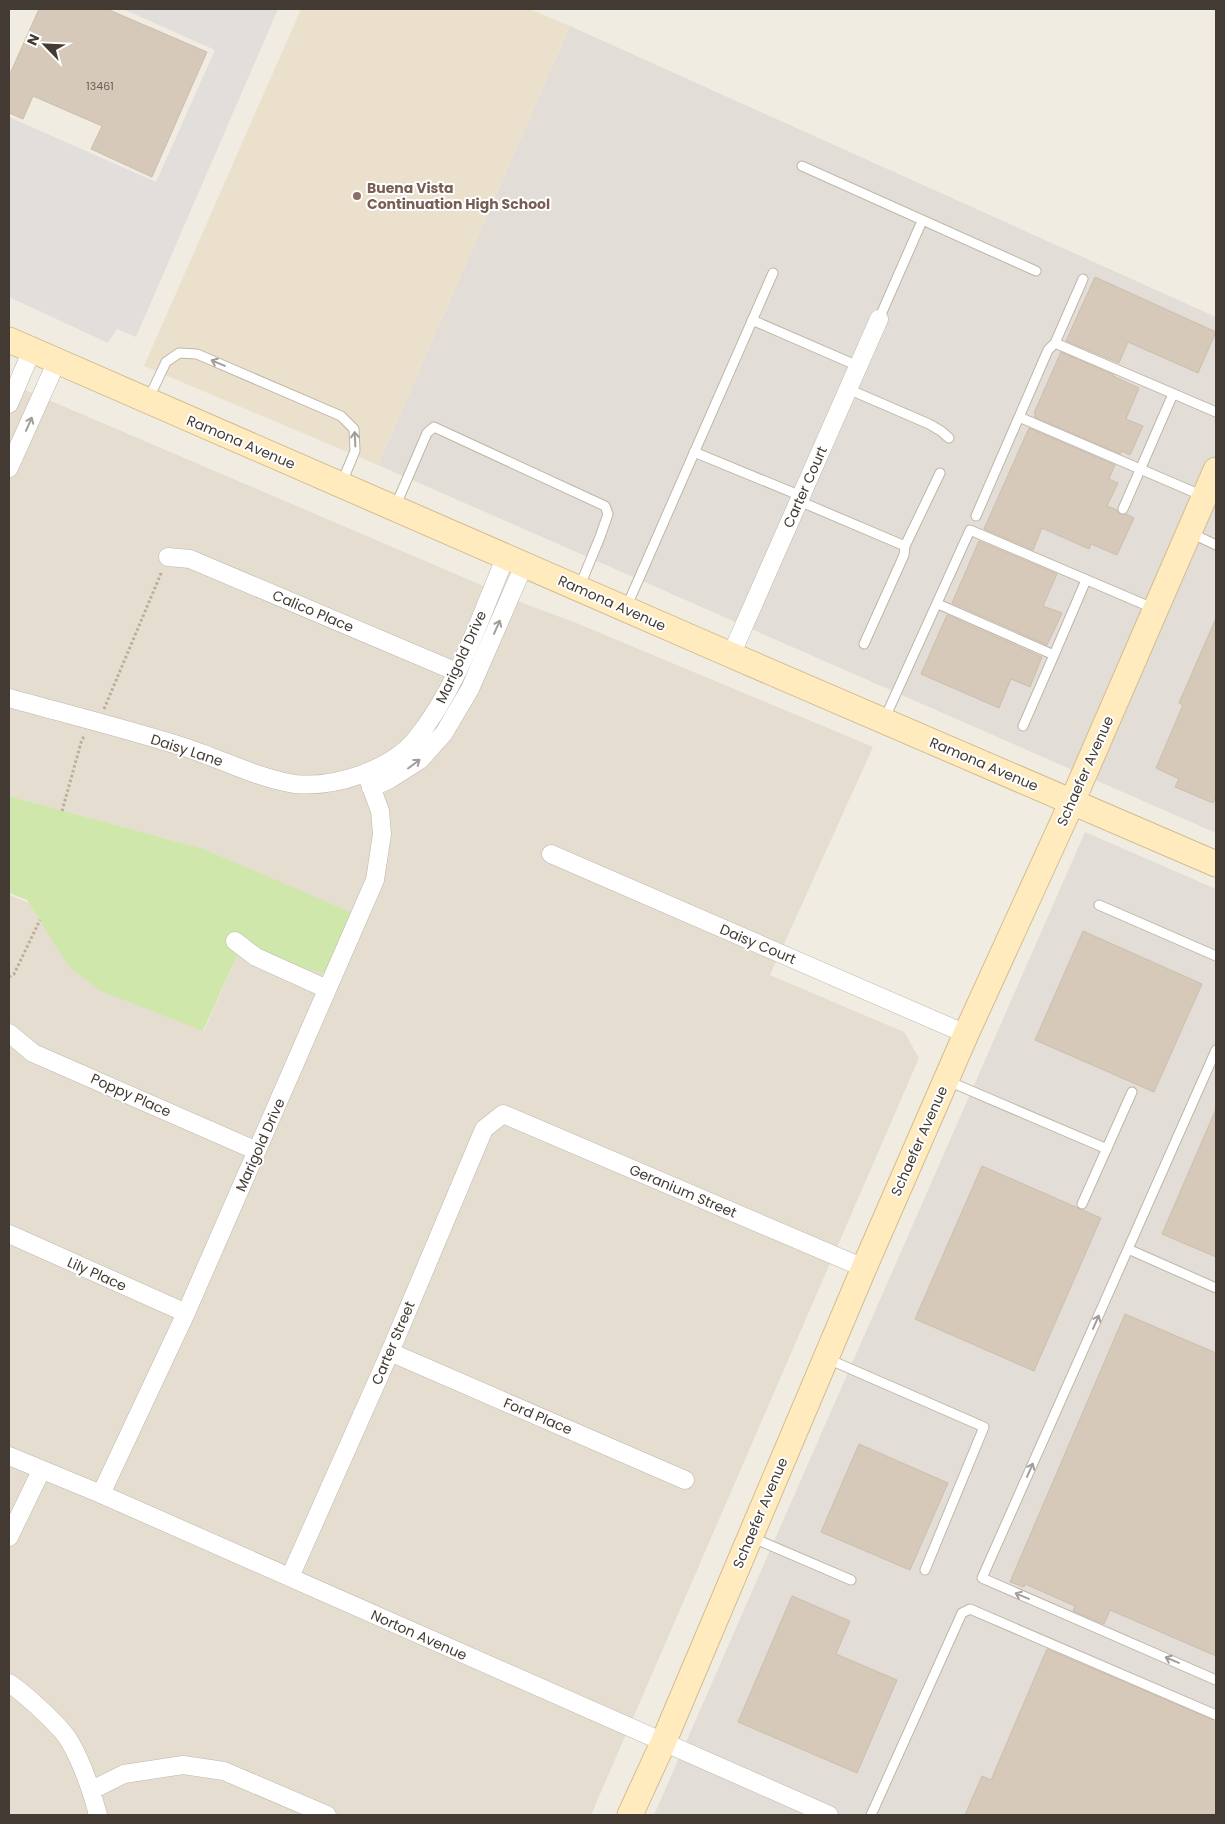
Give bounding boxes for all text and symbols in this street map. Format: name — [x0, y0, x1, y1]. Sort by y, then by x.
north arrow — [20, 20, 70, 70]
text: N — [22, 31, 44, 49]
house number: 13461 — [86, 78, 114, 94]
place label: Buena Vista Continuation High School — [367, 178, 550, 214]
marker: Buena Vista Continuation High School — [351, 190, 363, 202]
one-way arrow — [211, 358, 226, 368]
street label: Ramona Avenue — [184, 410, 299, 474]
one-way arrow — [24, 417, 34, 432]
one-way arrow — [350, 432, 359, 448]
street label: Carter Court — [778, 443, 832, 531]
street label: Ramona Avenue — [555, 570, 669, 636]
street label: Calico Place — [269, 585, 357, 637]
street label: Marigold Drive — [431, 607, 491, 707]
one-way arrow — [493, 620, 503, 635]
street label: Schaefer Avenue — [1052, 712, 1118, 829]
street label: Daisy Lane — [148, 729, 226, 771]
street label: Ramona Avenue — [927, 732, 1042, 796]
one-way arrow — [407, 759, 420, 770]
street label: Daisy Court — [717, 919, 799, 969]
street label: Poppy Place — [88, 1068, 175, 1122]
street label: Schaefer Avenue — [886, 1082, 952, 1199]
street label: Marigold Drive — [230, 1095, 290, 1195]
street label: Geranium Street — [626, 1159, 740, 1223]
street label: Lily Place — [64, 1252, 130, 1296]
street label: Carter Street — [366, 1298, 420, 1388]
one-way arrow — [1091, 1315, 1101, 1330]
street label: Ford Place — [501, 1393, 576, 1440]
street label: Schaefer Avenue — [728, 1454, 793, 1572]
one-way arrow — [1025, 1463, 1035, 1478]
one-way arrow — [1015, 1590, 1030, 1600]
street label: Norton Avenue — [368, 1605, 471, 1665]
one-way arrow — [1164, 1655, 1179, 1664]

